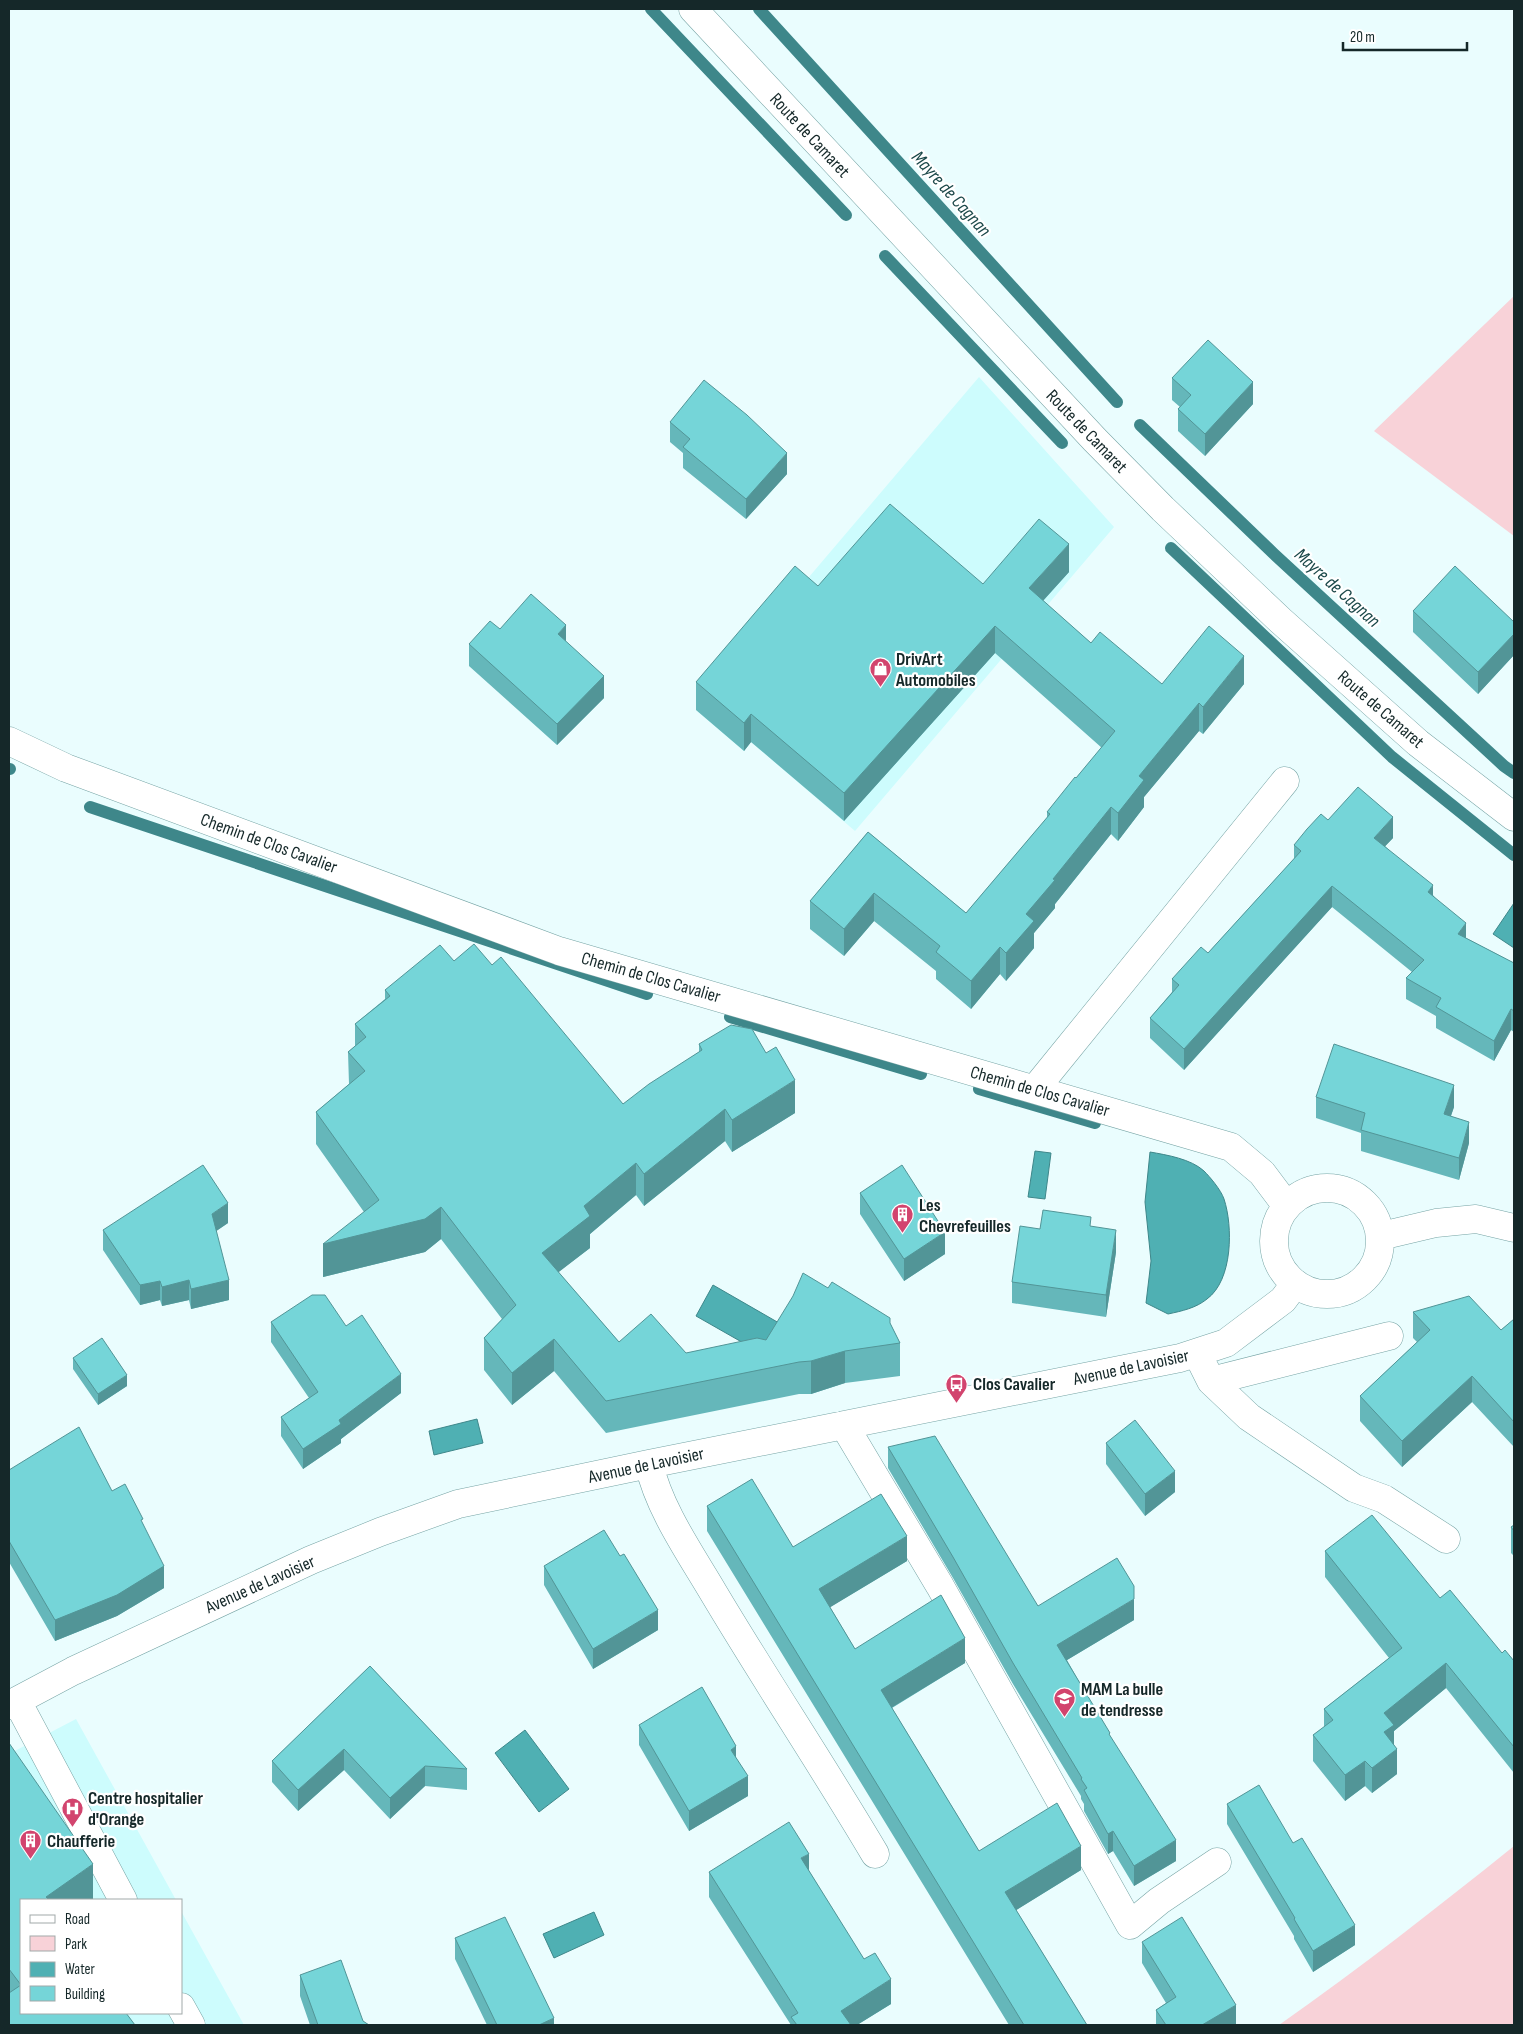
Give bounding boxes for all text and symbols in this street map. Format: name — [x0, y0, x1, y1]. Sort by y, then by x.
scale bar — [1343, 20, 1467, 52]
text: 20 m — [1350, 28, 1375, 47]
street label: Route de Camaret — [765, 89, 854, 182]
water label: Mayre de Cagnan — [906, 146, 995, 242]
street label: Route de Camaret — [1042, 385, 1132, 478]
water label: Mayre de Cagnan — [1289, 544, 1385, 633]
place label: DrivArt Automobiles — [895, 649, 976, 691]
shop icon: DrivArt Automobiles — [868, 657, 892, 688]
street label: Route de Camaret — [1333, 666, 1429, 753]
street label: Chemin de Clos Cavalier — [198, 809, 340, 878]
street label: Chemin de Clos Cavalier — [579, 948, 723, 1007]
street label: Chemin de Clos Cavalier — [968, 1062, 1112, 1121]
place label: Les Chevrefeuilles — [919, 1195, 1011, 1237]
building icon: Les Chevrefeuilles — [891, 1203, 915, 1234]
street label: Avenue de Lavoisier — [1070, 1345, 1191, 1390]
bus stop icon: Clos Cavalier — [945, 1372, 969, 1403]
place label: Clos Cavalier — [973, 1374, 1056, 1395]
street label: Avenue de Lavoisier — [585, 1443, 706, 1488]
street label: Avenue de Lavoisier — [201, 1551, 318, 1618]
place label: MAM La bulle de tendresse — [1081, 1679, 1163, 1721]
school or university icon: MAM La bulle de tendresse — [1053, 1687, 1077, 1718]
place label: Centre hospitalier d'Orange — [88, 1788, 203, 1830]
hospital icon: Centre hospitalier d'Orange — [60, 1796, 84, 1827]
building icon: Chaufferie — [19, 1829, 43, 1860]
place label: Chaufferie — [47, 1831, 115, 1852]
legend — [20, 1899, 182, 2014]
text: Road — [65, 1910, 90, 1929]
text: Park — [65, 1935, 87, 1954]
text: Water — [65, 1960, 96, 1979]
text: Building — [65, 1985, 105, 2004]

